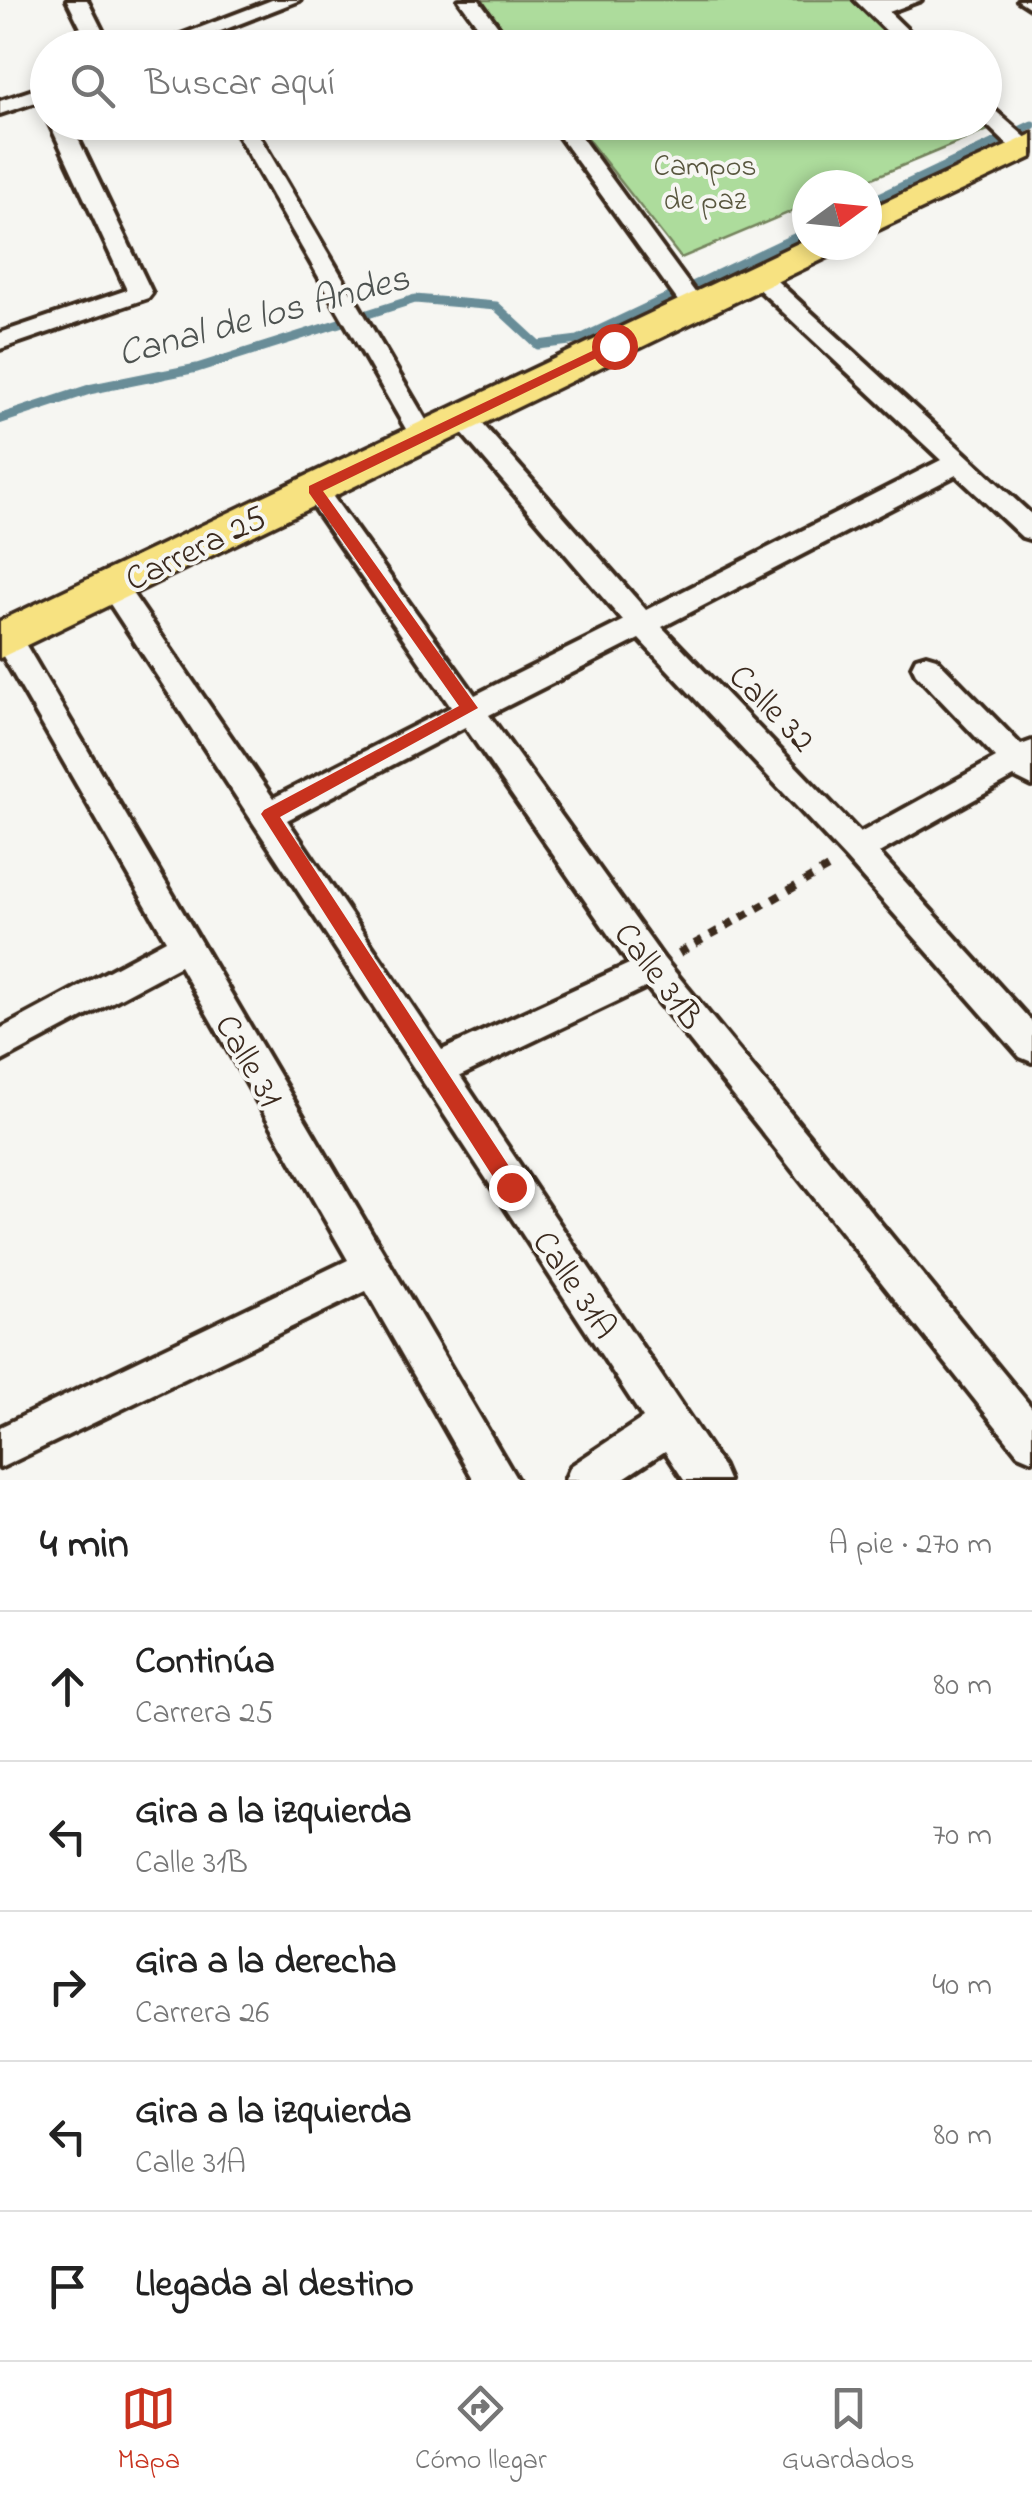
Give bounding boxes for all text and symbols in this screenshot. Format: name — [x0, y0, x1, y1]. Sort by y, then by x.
search box — [30, 30, 1002, 140]
text: Buscar aquí — [145, 57, 335, 113]
icon: search — [65, 58, 120, 113]
park label: Campos de paz — [653, 146, 757, 224]
north arrow — [792, 170, 882, 260]
water label: Canal de los Andes — [112, 252, 416, 384]
route start — [592, 324, 638, 370]
street label: Carrera 25 — [117, 494, 276, 606]
street label: Calle 32 — [715, 654, 826, 765]
street label: Calle 31B — [600, 912, 715, 1042]
street label: Calle 31 — [200, 1006, 294, 1118]
route end — [489, 1165, 535, 1211]
street label: Calle 31A — [518, 1221, 628, 1351]
text: 4 min — [40, 1515, 129, 1576]
text: A pie · 270 m — [828, 1522, 992, 1569]
text: Continúa — [135, 1635, 275, 1691]
icon: ahead — [40, 1659, 95, 1714]
text: 80 m — [933, 1663, 992, 1710]
text: Carrera 25 — [135, 1691, 273, 1738]
text: Gira a la izquierda — [135, 1785, 412, 1841]
icon: left — [40, 1809, 95, 1864]
text: 70 m — [932, 1813, 992, 1860]
text: Calle 31B — [135, 1841, 248, 1888]
text: Gira a la derecha — [135, 1935, 397, 1991]
icon: right — [40, 1959, 95, 2014]
text: 40 m — [932, 1963, 992, 2010]
text: Carrera 26 — [135, 1991, 269, 2038]
text: Gira a la izquierda — [135, 2085, 412, 2141]
icon: left — [40, 2109, 95, 2164]
text: 80 m — [933, 2113, 992, 2160]
text: Calle 31A — [135, 2141, 246, 2188]
text: Llegada al destino — [135, 2258, 414, 2314]
icon: arrive — [40, 2259, 95, 2314]
tab: Mapa — [118, 2381, 180, 2482]
tab: Cómo llegar — [415, 2381, 547, 2482]
tab: Guardados — [782, 2381, 914, 2482]

